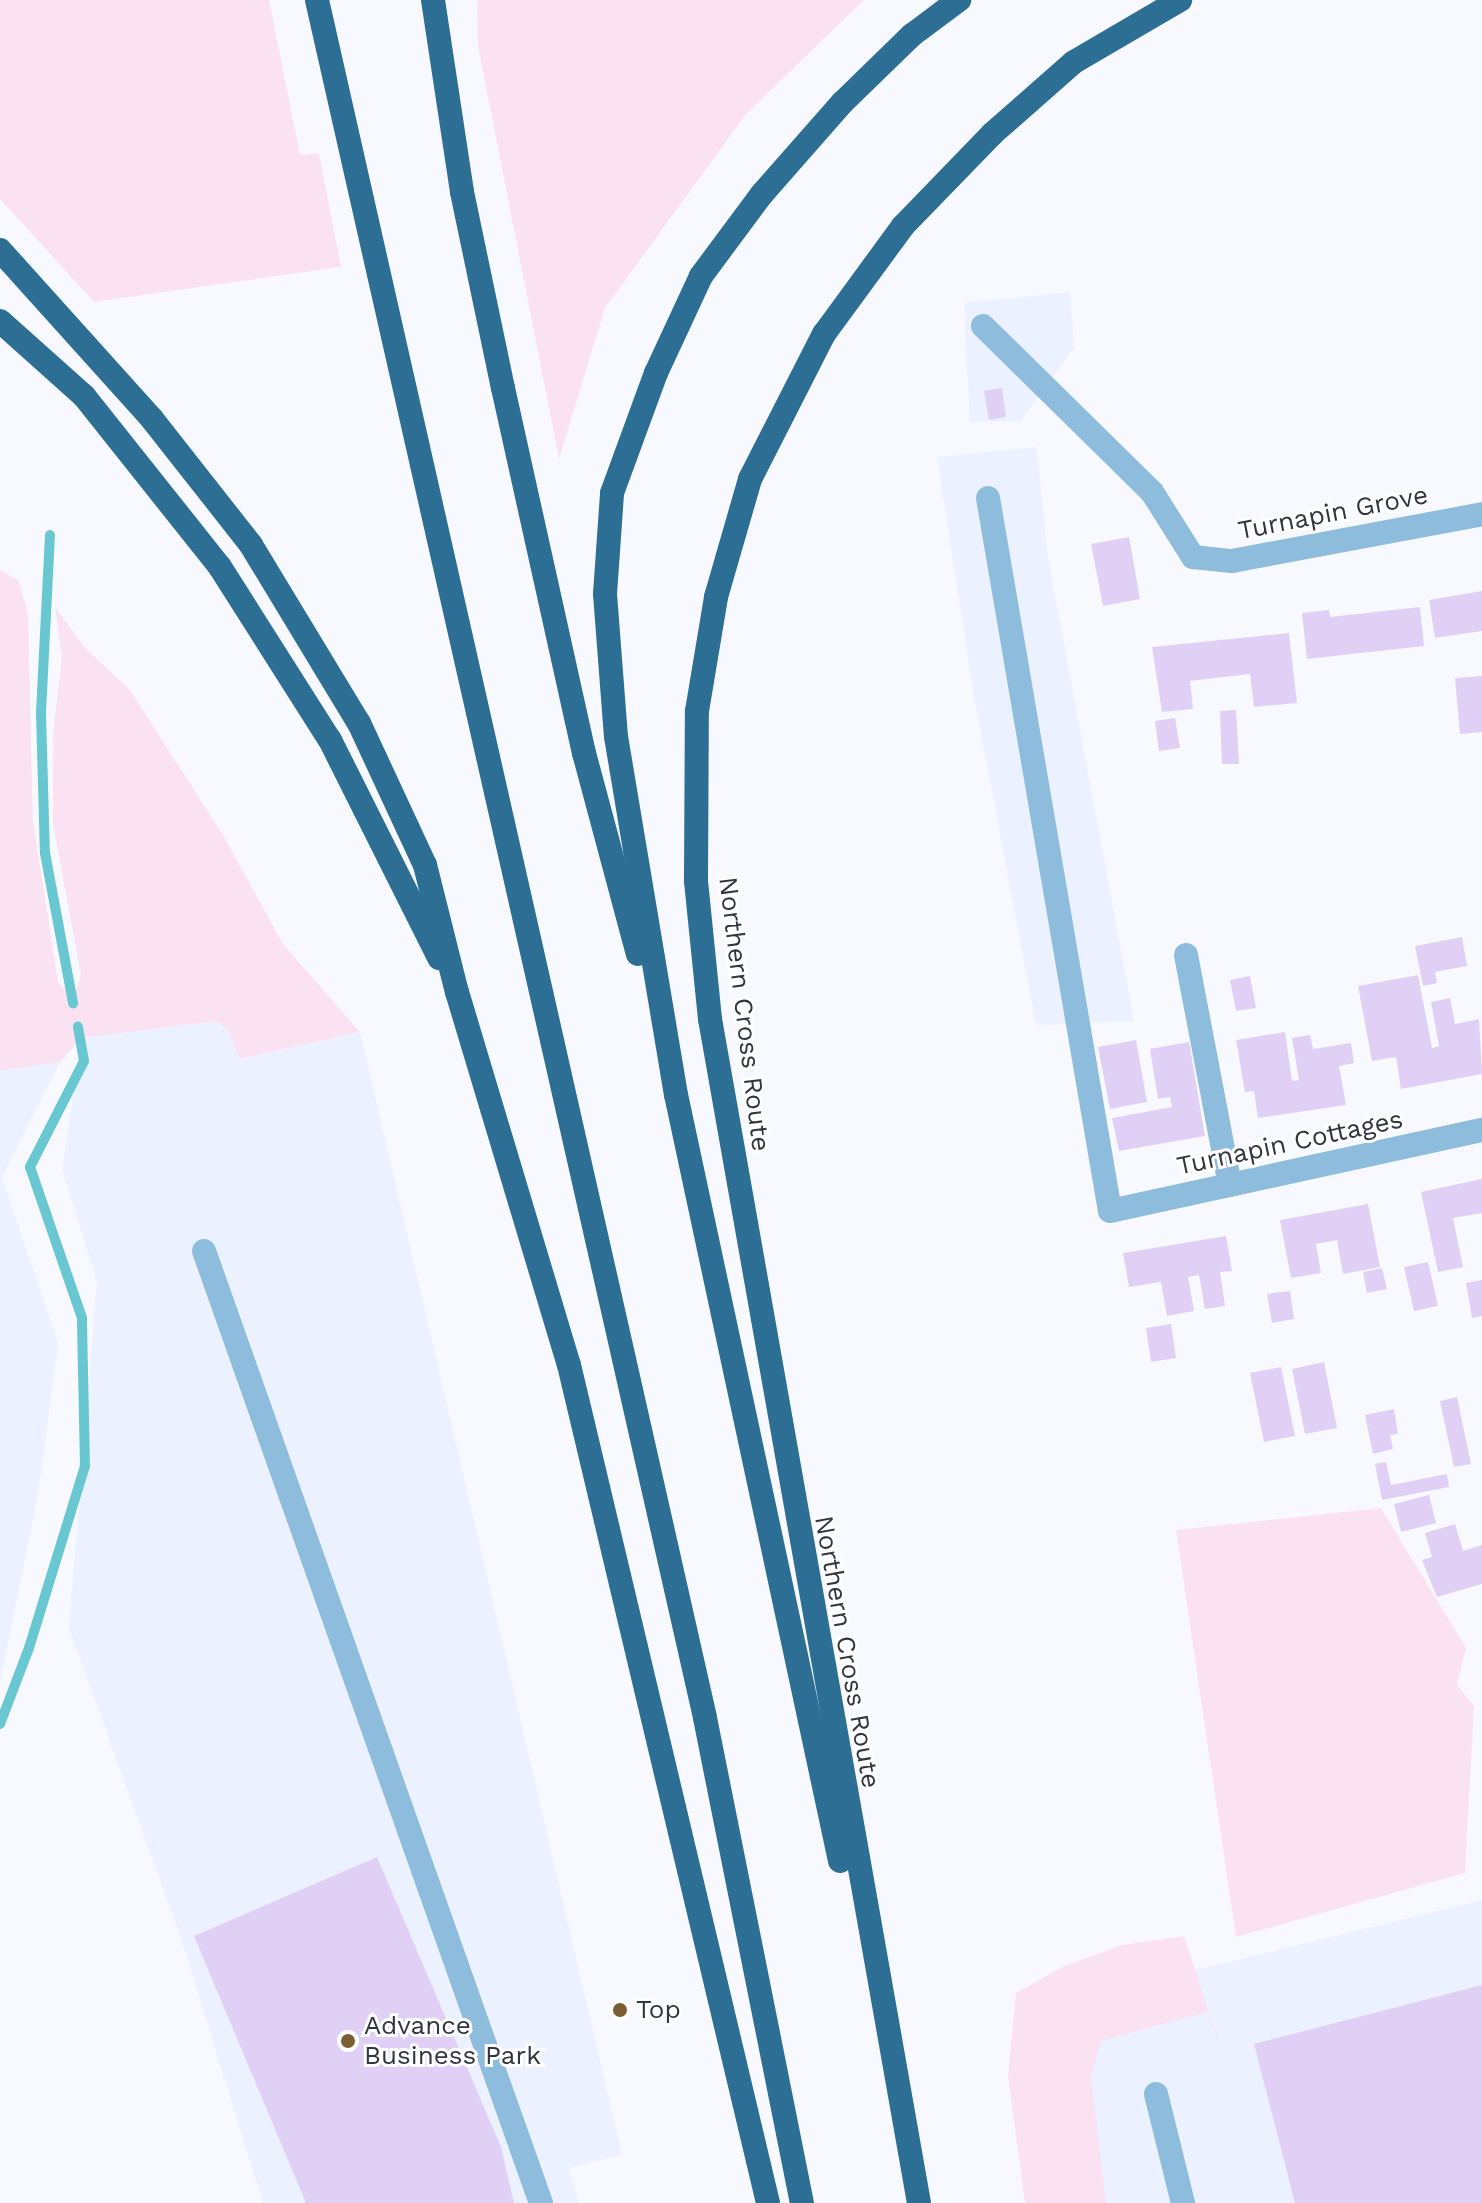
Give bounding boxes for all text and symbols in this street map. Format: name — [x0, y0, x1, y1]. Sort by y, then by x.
street label: Turnapin Grove — [1235, 479, 1431, 547]
street label: Northern Cross Route — [712, 875, 776, 1153]
street label: Turnapin Cottages — [1174, 1104, 1406, 1182]
street label: Northern Cross Route — [808, 1513, 886, 1791]
place label: Top — [636, 1994, 681, 2026]
marker: Top — [611, 2001, 629, 2019]
place label: Advance Business Park — [364, 2010, 541, 2072]
marker: Advance Business Park — [339, 2032, 357, 2050]

